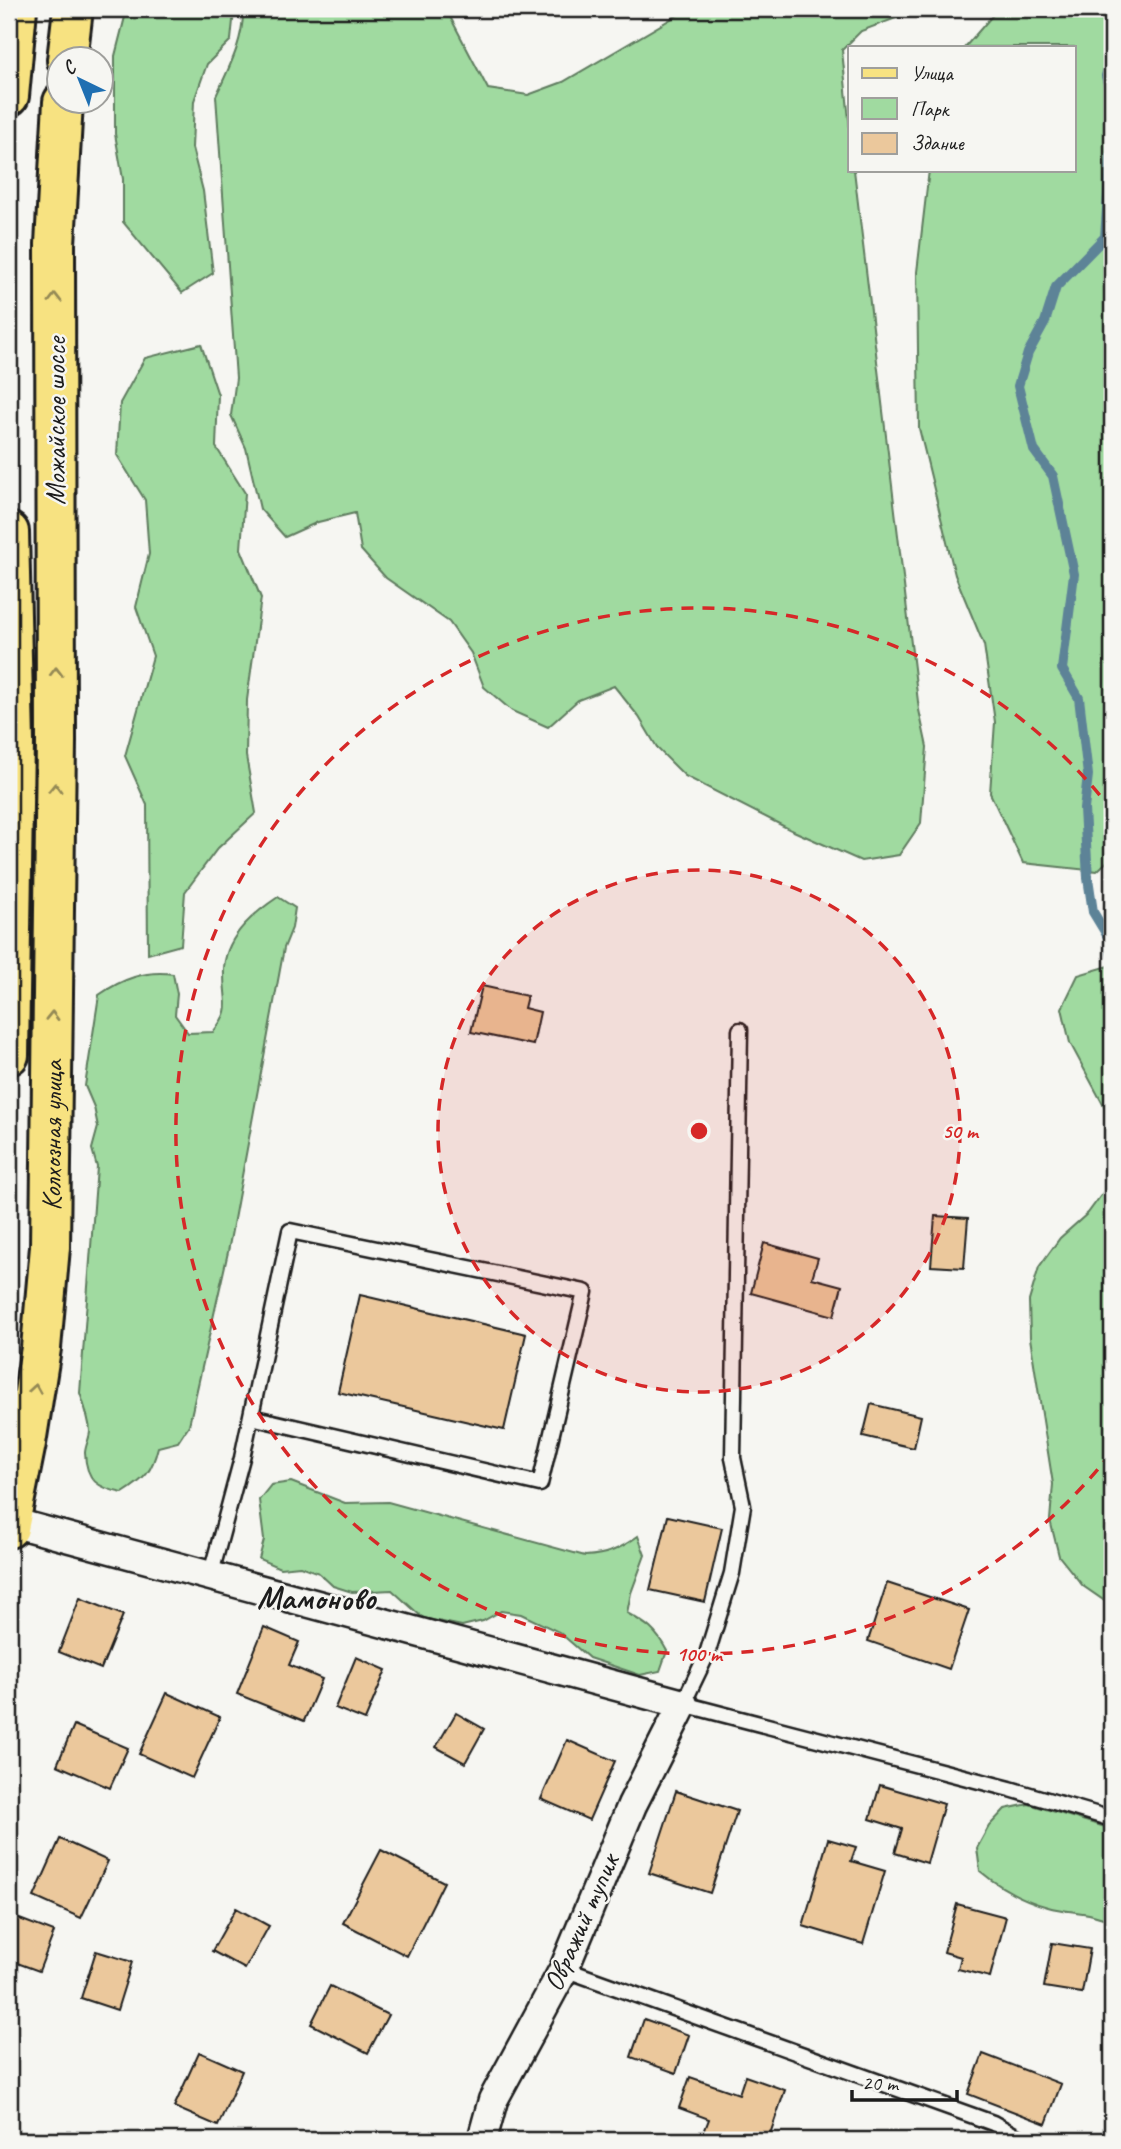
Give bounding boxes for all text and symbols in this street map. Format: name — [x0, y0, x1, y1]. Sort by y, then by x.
north arrow — [46, 46, 116, 116]
legend — [848, 46, 1076, 172]
text: С — [57, 55, 83, 80]
text: Улица — [911, 60, 954, 86]
text: Парк — [911, 96, 951, 122]
text: Здание — [911, 130, 965, 156]
one-way arrow — [47, 292, 63, 303]
street label: Можайское шоссе — [38, 335, 73, 505]
one-way arrow — [48, 667, 64, 677]
one-way arrow — [48, 782, 63, 793]
one-way arrow — [44, 1010, 60, 1020]
street label: Колхозная улица — [33, 1058, 70, 1211]
text: 50 m — [942, 1118, 980, 1144]
centre of rings — [687, 1119, 711, 1143]
one-way arrow — [27, 1383, 42, 1395]
district label: Мамоново — [257, 1578, 377, 1619]
text: 100 m — [676, 1641, 724, 1667]
street label: Овражий тупик — [535, 1846, 628, 1996]
scale bar — [852, 2058, 956, 2102]
text: 20 m — [862, 2070, 900, 2096]

